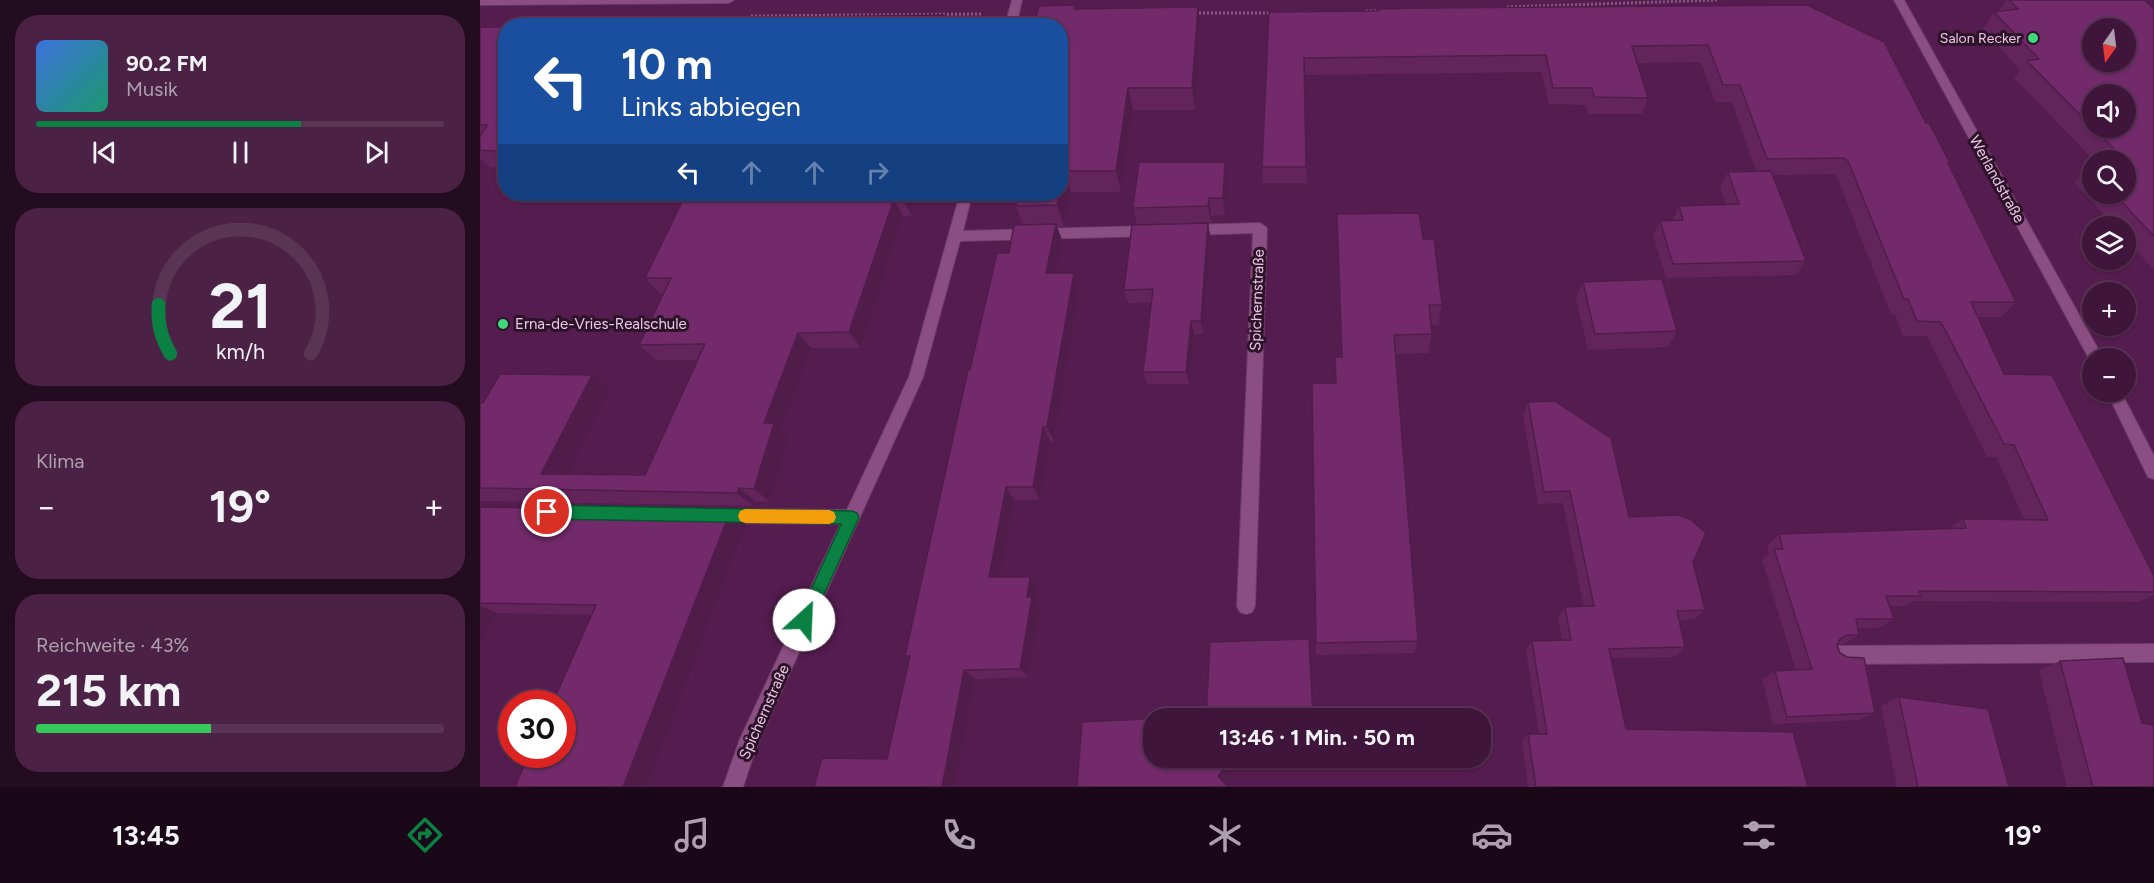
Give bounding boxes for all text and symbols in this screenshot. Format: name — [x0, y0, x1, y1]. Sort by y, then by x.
north arrow — [2082, 18, 2136, 72]
map controls — [2082, 18, 2136, 402]
place label: Salon Recker — [1940, 30, 2021, 47]
marker: Salon Recker — [2026, 31, 2040, 45]
text: 10 m — [621, 39, 713, 90]
icon: left — [522, 42, 600, 120]
text: 90.2 FM — [126, 50, 208, 77]
text: Musik — [126, 77, 178, 101]
button: sound — [2082, 84, 2136, 138]
text: Links abbiegen — [621, 90, 801, 123]
street label: Werlandstraße — [1966, 132, 2028, 226]
icon: previous — [88, 136, 121, 169]
icon: pause — [224, 136, 257, 169]
icon: next — [360, 136, 393, 169]
button: search — [2082, 150, 2136, 204]
icon: left — [672, 156, 705, 189]
icon: ahead — [735, 156, 768, 189]
icon: ahead — [798, 156, 831, 189]
icon: right — [861, 156, 894, 189]
button: layers — [2082, 216, 2136, 270]
street label: Spichernstraße — [1246, 249, 1268, 351]
text: 21 — [209, 269, 271, 344]
button: + — [2082, 282, 2136, 336]
place label: Erna-de-Vries-Realschule — [515, 315, 687, 333]
marker: Erna-de-Vries-Realschule — [496, 317, 510, 331]
text: km/h — [216, 339, 264, 364]
button: − — [2082, 348, 2136, 402]
text: Klima — [36, 449, 84, 473]
text: 19° — [209, 479, 271, 533]
pin — [521, 486, 572, 537]
text: − — [36, 487, 57, 526]
text: + — [423, 487, 444, 526]
icon: arrive — [530, 495, 563, 528]
position arrow — [772, 588, 836, 652]
text: Reichweite · 43% — [36, 633, 189, 657]
street label: Spichernstraße — [735, 662, 793, 762]
text: 215 km — [36, 663, 181, 717]
speed limit sign: 30 — [498, 690, 576, 768]
text: 13:46 · 1 Min. · 50 m — [1219, 724, 1415, 751]
icon: directions — [404, 814, 446, 856]
icon: music — [671, 814, 713, 856]
icon: phone — [938, 814, 980, 856]
icon: climate — [1204, 814, 1246, 856]
icon: car — [1471, 814, 1513, 856]
icon: filters — [1738, 814, 1780, 856]
text: 13:45 — [112, 819, 180, 852]
text: 19° — [2004, 819, 2042, 852]

